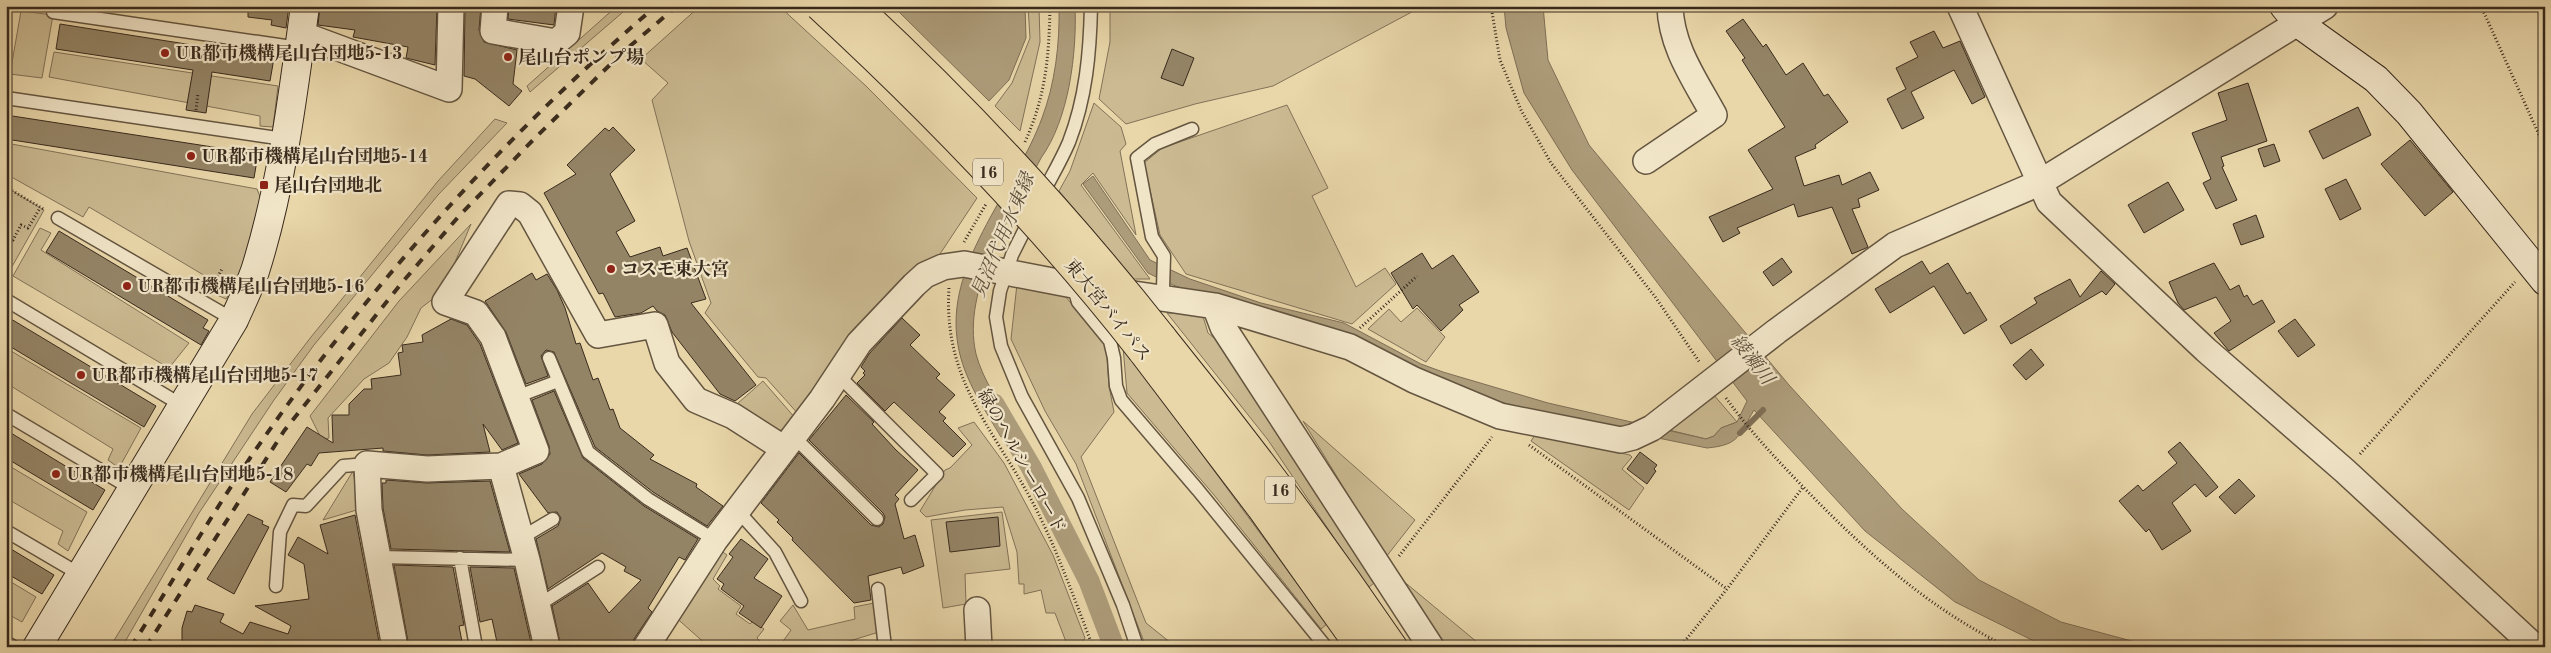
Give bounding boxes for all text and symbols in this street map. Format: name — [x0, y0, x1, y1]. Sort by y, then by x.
place label: UR都市機構尾山台団地5-13 — [175, 43, 402, 63]
marker: UR都市機構尾山台団地5-13 — [159, 47, 171, 59]
place label: 尾山台ポンプ場 — [518, 47, 644, 67]
marker: 尾山台ポンプ場 — [502, 51, 514, 63]
place label: UR都市機構尾山台団地5-14 — [201, 146, 428, 166]
marker: UR都市機構尾山台団地5-14 — [185, 150, 197, 162]
road number: 16 — [973, 158, 1003, 186]
water label: 見沼代用水東縁 — [968, 168, 1040, 301]
place label: 尾山台団地北 — [274, 175, 382, 195]
marker: 尾山台団地北 — [258, 179, 270, 191]
street label: 東大宮バイパス — [1061, 255, 1155, 365]
place label: コスモ東大宮 — [621, 259, 729, 279]
marker: コスモ東大宮 — [605, 263, 617, 275]
place label: UR都市機構尾山台団地5-16 — [137, 276, 364, 296]
marker: UR都市機構尾山台団地5-16 — [121, 280, 133, 292]
water label: 綾瀬川 — [1726, 331, 1779, 390]
place label: UR都市機構尾山台団地5-17 — [91, 365, 318, 385]
marker: UR都市機構尾山台団地5-17 — [75, 369, 87, 381]
street label: 緑のヘルシーロード — [974, 385, 1070, 537]
place label: UR都市機構尾山台団地5-18 — [66, 464, 293, 484]
marker: UR都市機構尾山台団地5-18 — [50, 468, 62, 480]
road number: 16 — [1265, 476, 1295, 504]

